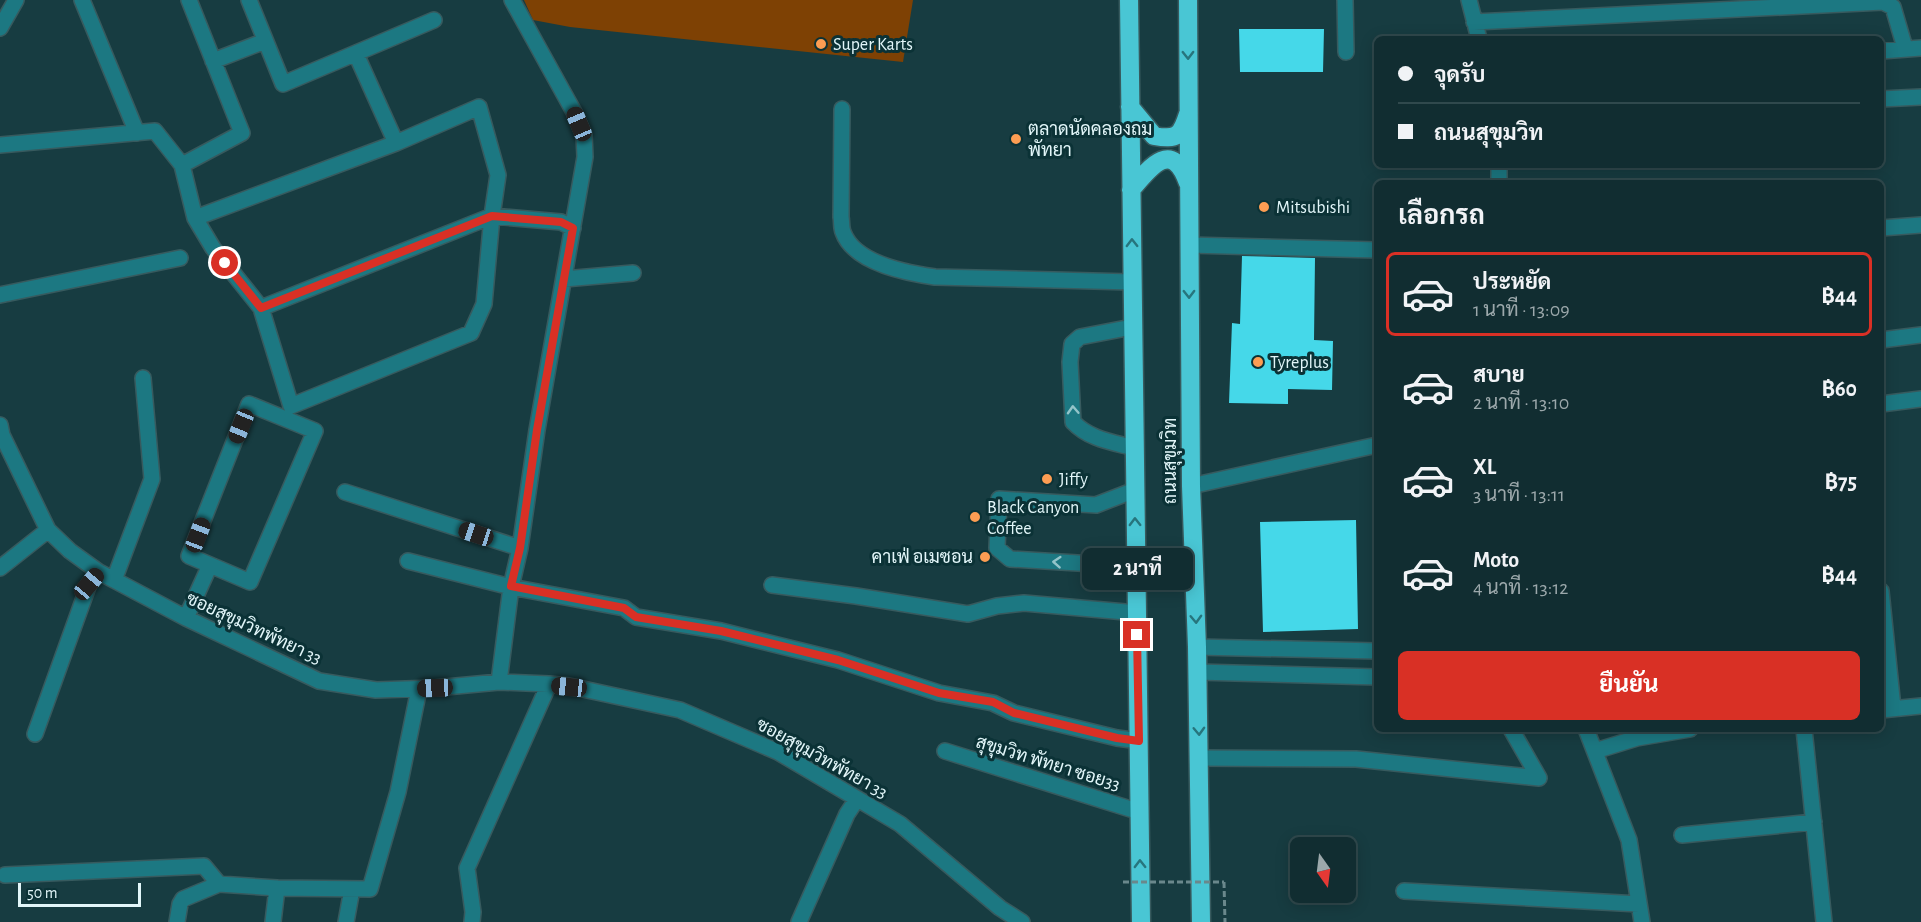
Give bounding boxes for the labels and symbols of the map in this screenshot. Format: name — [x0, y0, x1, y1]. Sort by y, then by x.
place label: Super Karts — [833, 36, 913, 54]
marker: Super Karts — [814, 37, 828, 51]
one-way arrow — [1182, 50, 1194, 59]
car — [564, 104, 594, 144]
place label: ตลาดนัดคลองถม พัทยา — [1028, 118, 1152, 160]
marker: ตลาดนัดคลองถม พัทยา — [1009, 132, 1023, 146]
place label: Mitsubishi — [1276, 199, 1350, 217]
marker: Mitsubishi — [1257, 200, 1271, 214]
one-way arrow — [1126, 238, 1138, 247]
route start — [211, 249, 238, 276]
one-way arrow — [1183, 289, 1195, 298]
place label: Tyreplus — [1270, 354, 1329, 372]
marker: Tyreplus — [1251, 355, 1265, 369]
one-way arrow — [1066, 405, 1079, 414]
car — [226, 406, 256, 446]
street label: ถนนสุขุมวิท — [1159, 418, 1182, 504]
place label: Jiffy — [1059, 471, 1088, 489]
marker: Jiffy — [1040, 472, 1054, 486]
place label: Black Canyon Coffee — [987, 499, 1079, 538]
marker: Black Canyon Coffee — [968, 510, 982, 524]
car — [183, 515, 213, 555]
one-way arrow — [1129, 517, 1141, 526]
car — [456, 520, 496, 548]
place label: คาเฟ่ อเมซอน — [872, 547, 973, 567]
callout: 2 นาที — [1082, 548, 1192, 590]
marker: คาเฟ่ อเมซอน — [978, 550, 992, 564]
one-way arrow — [1053, 556, 1062, 569]
car — [71, 564, 107, 604]
street label: ซอยสุขุมวิทพัทยา 33 — [182, 587, 325, 670]
one-way arrow — [1190, 615, 1202, 624]
route end — [1123, 621, 1150, 648]
car — [550, 676, 588, 698]
car — [417, 678, 453, 698]
street label: ซอยสุขุมวิทพัทยา 33 — [752, 713, 892, 804]
one-way arrow — [1193, 726, 1205, 735]
street label: สุขุมวิท พัทยา ซอย33 — [973, 731, 1123, 796]
north arrow — [1290, 837, 1356, 903]
one-way arrow — [1134, 859, 1147, 868]
scale bar — [18, 880, 141, 908]

